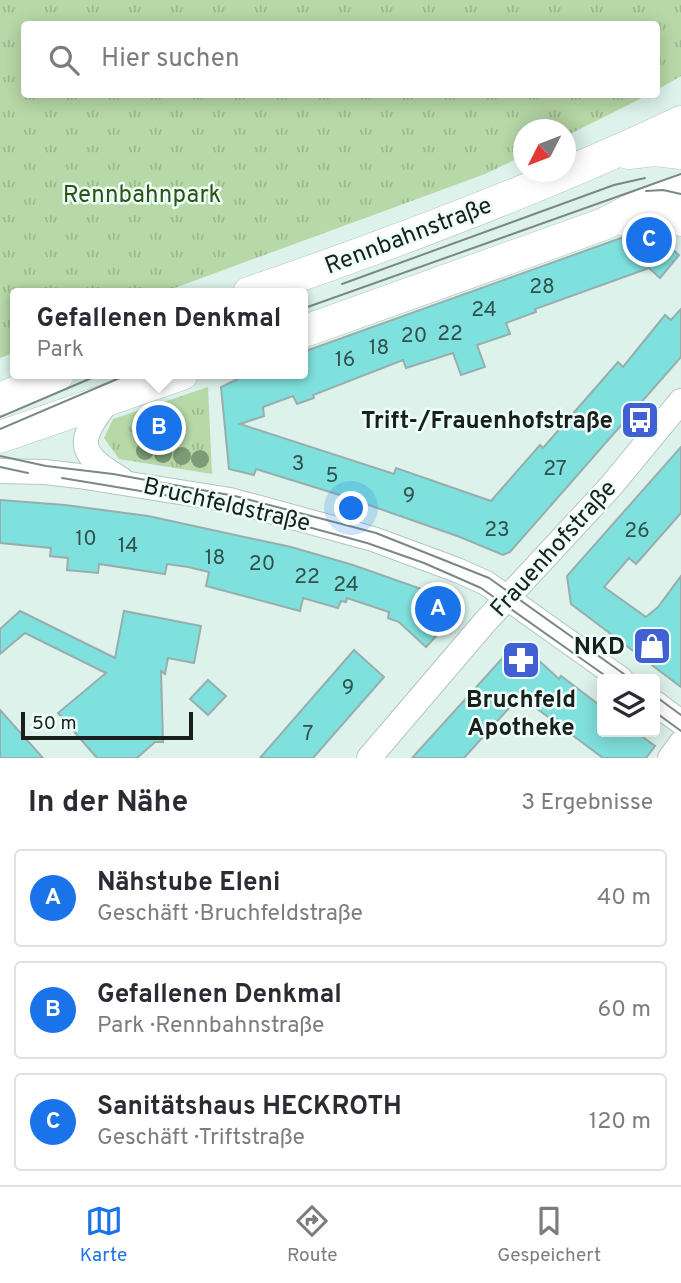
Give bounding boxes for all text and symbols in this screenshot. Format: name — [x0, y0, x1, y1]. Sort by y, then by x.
search box — [21, 21, 660, 98]
icon: search — [45, 41, 83, 79]
text: Hier suchen — [101, 43, 240, 76]
north arrow — [513, 119, 576, 182]
park label: Rennbahnpark — [63, 181, 221, 211]
street label: Rennbahnstraße — [321, 191, 496, 282]
pin: C — [626, 214, 672, 266]
house number: 28 — [529, 274, 555, 301]
popup — [10, 288, 308, 379]
house number: 24 — [471, 297, 497, 324]
text: Gefallenen Denkmal — [37, 303, 281, 336]
house number: 22 — [437, 321, 463, 348]
house number: 20 — [401, 323, 427, 350]
house number: 18 — [369, 335, 389, 362]
text: Park — [37, 336, 84, 365]
house number: 16 — [335, 347, 355, 374]
bus stop icon: Trift-/Frauenhofstraße — [619, 399, 661, 441]
pin: B — [136, 402, 182, 454]
place label: Trift-/Frauenhofstraße — [361, 407, 613, 437]
house number: 3 — [292, 451, 304, 478]
house number: 27 — [543, 456, 567, 483]
house number: 5 — [325, 463, 339, 490]
street label: Bruchfeldstraße — [140, 472, 313, 540]
street label: Frauenhofstraße — [485, 474, 624, 624]
house number: 9 — [403, 483, 415, 510]
your location — [334, 491, 368, 525]
house number: 23 — [484, 517, 510, 544]
house number: 26 — [624, 518, 650, 545]
house number: 10 — [75, 526, 97, 553]
house number: 14 — [118, 533, 138, 560]
house number: 18 — [205, 545, 225, 572]
house number: 20 — [249, 551, 275, 578]
house number: 22 — [294, 564, 320, 591]
house number: 24 — [333, 572, 359, 599]
pin: A — [415, 583, 461, 635]
shop icon: NKD — [631, 625, 673, 667]
place label: NKD — [574, 633, 625, 663]
pharmacy icon: Bruchfeld Apotheke — [500, 639, 542, 681]
map controls — [597, 674, 660, 737]
button: layers — [597, 674, 660, 737]
house number: 9 — [342, 675, 354, 702]
place label: Bruchfeld Apotheke — [466, 686, 576, 744]
scale bar — [21, 709, 192, 741]
text: 50 m — [32, 712, 77, 736]
house number: 7 — [303, 721, 314, 748]
text: In der Nähe — [28, 785, 188, 822]
text: 3 Ergebnisse — [521, 789, 653, 818]
text: Nähstube Eleni — [97, 867, 280, 900]
text: A — [45, 884, 61, 913]
text: 40 m — [597, 884, 651, 913]
text: Geschäft · Bruchfeldstraße — [97, 900, 363, 929]
text: Gefallenen Denkmal — [97, 979, 342, 1012]
text: B — [45, 996, 61, 1025]
text: 60 m — [598, 996, 651, 1025]
text: Park · Rennbahnstraße — [97, 1012, 324, 1041]
text: Sanitätshaus HECKROTH — [97, 1091, 402, 1124]
text: C — [46, 1108, 60, 1137]
text: 120 m — [589, 1108, 651, 1137]
text: Geschäft · Triftstraße — [97, 1124, 305, 1153]
tab: Karte — [80, 1202, 127, 1268]
tab: Route — [287, 1202, 338, 1268]
tab: Gespeichert — [497, 1202, 601, 1268]

